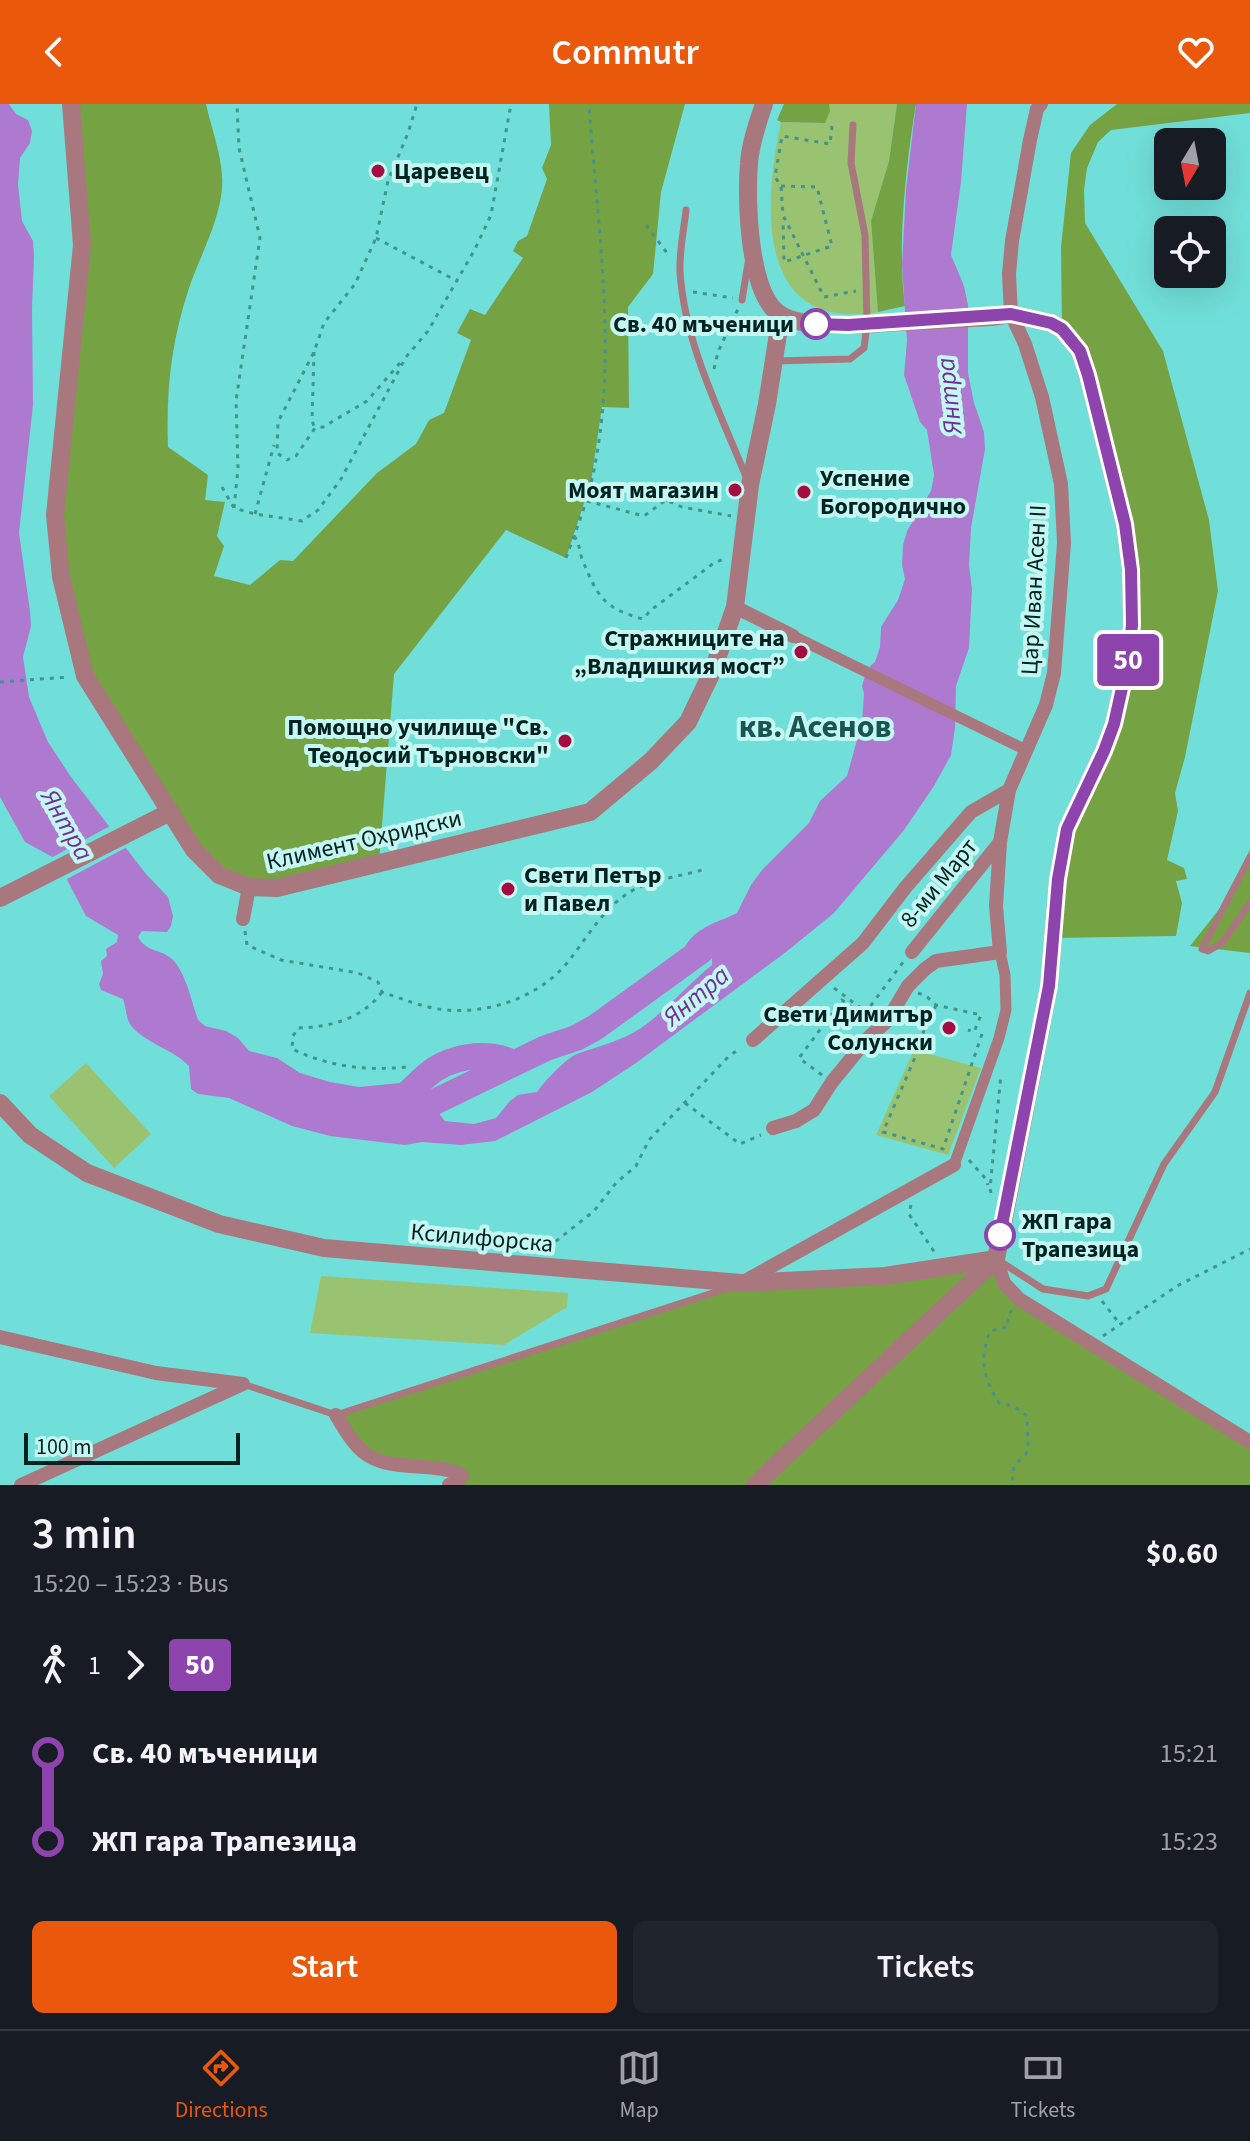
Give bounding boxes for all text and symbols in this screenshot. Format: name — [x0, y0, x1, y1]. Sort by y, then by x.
text: Commutr — [551, 27, 699, 78]
icon: back — [32, 30, 76, 74]
icon: heart — [1174, 30, 1218, 74]
north arrow — [1154, 128, 1226, 200]
map controls — [1154, 128, 1226, 288]
place label: Царевец — [394, 154, 489, 189]
marker: Царевец — [369, 162, 387, 180]
button: locate — [1154, 216, 1226, 288]
place label: Св. 40 мъченици — [613, 307, 794, 342]
marker: Св. 40 мъченици — [801, 309, 831, 339]
water label: Янтра — [927, 356, 972, 437]
place label: Успение Богородично — [820, 461, 966, 524]
place label: Моят магазин — [568, 473, 719, 508]
marker: Моят магазин — [726, 481, 744, 499]
marker: Успение Богородично — [795, 483, 813, 501]
street label: Цар Иван Асен II — [1012, 504, 1056, 676]
place label: Стражниците на „Владишкия мост” — [574, 621, 785, 684]
line badge: 50 — [1092, 634, 1164, 686]
text: 50 — [1113, 640, 1143, 680]
marker: Стражниците на „Владишкия мост” — [792, 643, 810, 661]
district label: кв. Асенов — [739, 704, 891, 750]
place label: Помощно училище "Св. Теодосий Търновски" — [287, 710, 549, 773]
marker: Помощно училище "Св. Теодосий Търновски" — [556, 732, 574, 750]
water label: Янтра — [31, 781, 102, 868]
street label: Климент Охридски — [263, 801, 465, 879]
street label: 8-ми Март — [892, 831, 986, 935]
place label: Свети Петър и Павел — [524, 858, 662, 921]
marker: Свети Петър и Павел — [499, 880, 517, 898]
water label: Янтра — [654, 957, 737, 1036]
place label: Свети Димитър Солунски — [763, 997, 933, 1060]
marker: Свети Димитър Солунски — [940, 1019, 958, 1037]
place label: ЖП гара Трапезица — [1022, 1204, 1139, 1267]
street label: Ксилифорска — [409, 1214, 555, 1262]
marker: ЖП гара Трапезица — [985, 1220, 1015, 1250]
scale bar — [24, 1429, 240, 1465]
text: 100 m — [36, 1431, 91, 1463]
text: 3 min — [32, 1503, 137, 1566]
text: $0.60 — [1146, 1532, 1218, 1575]
text: 15:20 – 15:23 · Bus — [32, 1565, 228, 1602]
icon: walk — [32, 1643, 76, 1687]
icon: forward — [113, 1643, 157, 1687]
text: 50 — [185, 1645, 215, 1685]
text: 1 — [88, 1647, 101, 1684]
text: Св. 40 мъченици — [92, 1732, 318, 1775]
text: 15:21 — [1160, 1735, 1218, 1772]
text: ЖП гара Трапезица — [92, 1820, 357, 1863]
text: 15:23 — [1160, 1823, 1218, 1860]
button: Start — [32, 1921, 617, 2013]
button: Tickets — [633, 1921, 1218, 2013]
tab: Directions — [175, 2046, 268, 2126]
tab: Map — [617, 2046, 661, 2126]
tab: Tickets — [1010, 2046, 1075, 2126]

